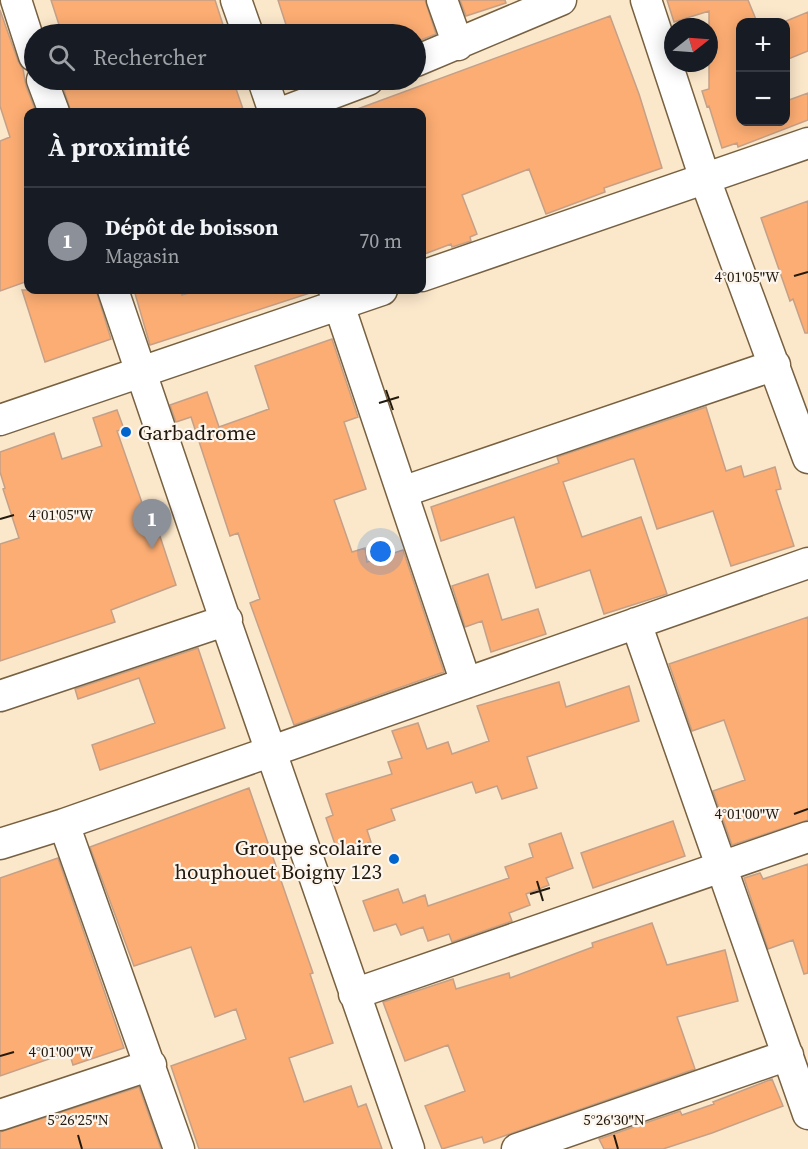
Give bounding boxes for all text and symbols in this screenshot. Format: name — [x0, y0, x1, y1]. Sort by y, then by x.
north arrow — [664, 18, 718, 72]
map controls — [736, 18, 790, 126]
button: + — [736, 18, 790, 72]
search box — [24, 24, 426, 90]
icon: search — [45, 41, 78, 74]
text: Rechercher — [93, 42, 207, 72]
button: − — [736, 72, 790, 126]
text: À proximité — [48, 129, 190, 165]
text: Dépôt de boisson — [105, 212, 279, 242]
text: 1 — [62, 227, 73, 255]
text: 70 m — [359, 227, 402, 255]
text: Magasin — [105, 242, 180, 270]
text: 4°01'05"W — [715, 266, 780, 287]
place label: Garbadrome — [138, 418, 256, 447]
marker: Garbadrome — [119, 425, 133, 439]
pin: 1 — [132, 500, 172, 549]
text: 4°01'05"W — [29, 504, 94, 525]
your location — [366, 537, 395, 566]
text: 4°01'00"W — [715, 803, 780, 824]
place label: Groupe scolaire houphouet Boigny 123 — [174, 833, 382, 886]
marker: Groupe scolaire houphouet Boigny 123 — [387, 852, 401, 866]
text: 4°01'00"W — [29, 1041, 94, 1062]
text: 5°26'25"N — [47, 1109, 109, 1130]
text: 5°26'30"N — [583, 1109, 645, 1130]

